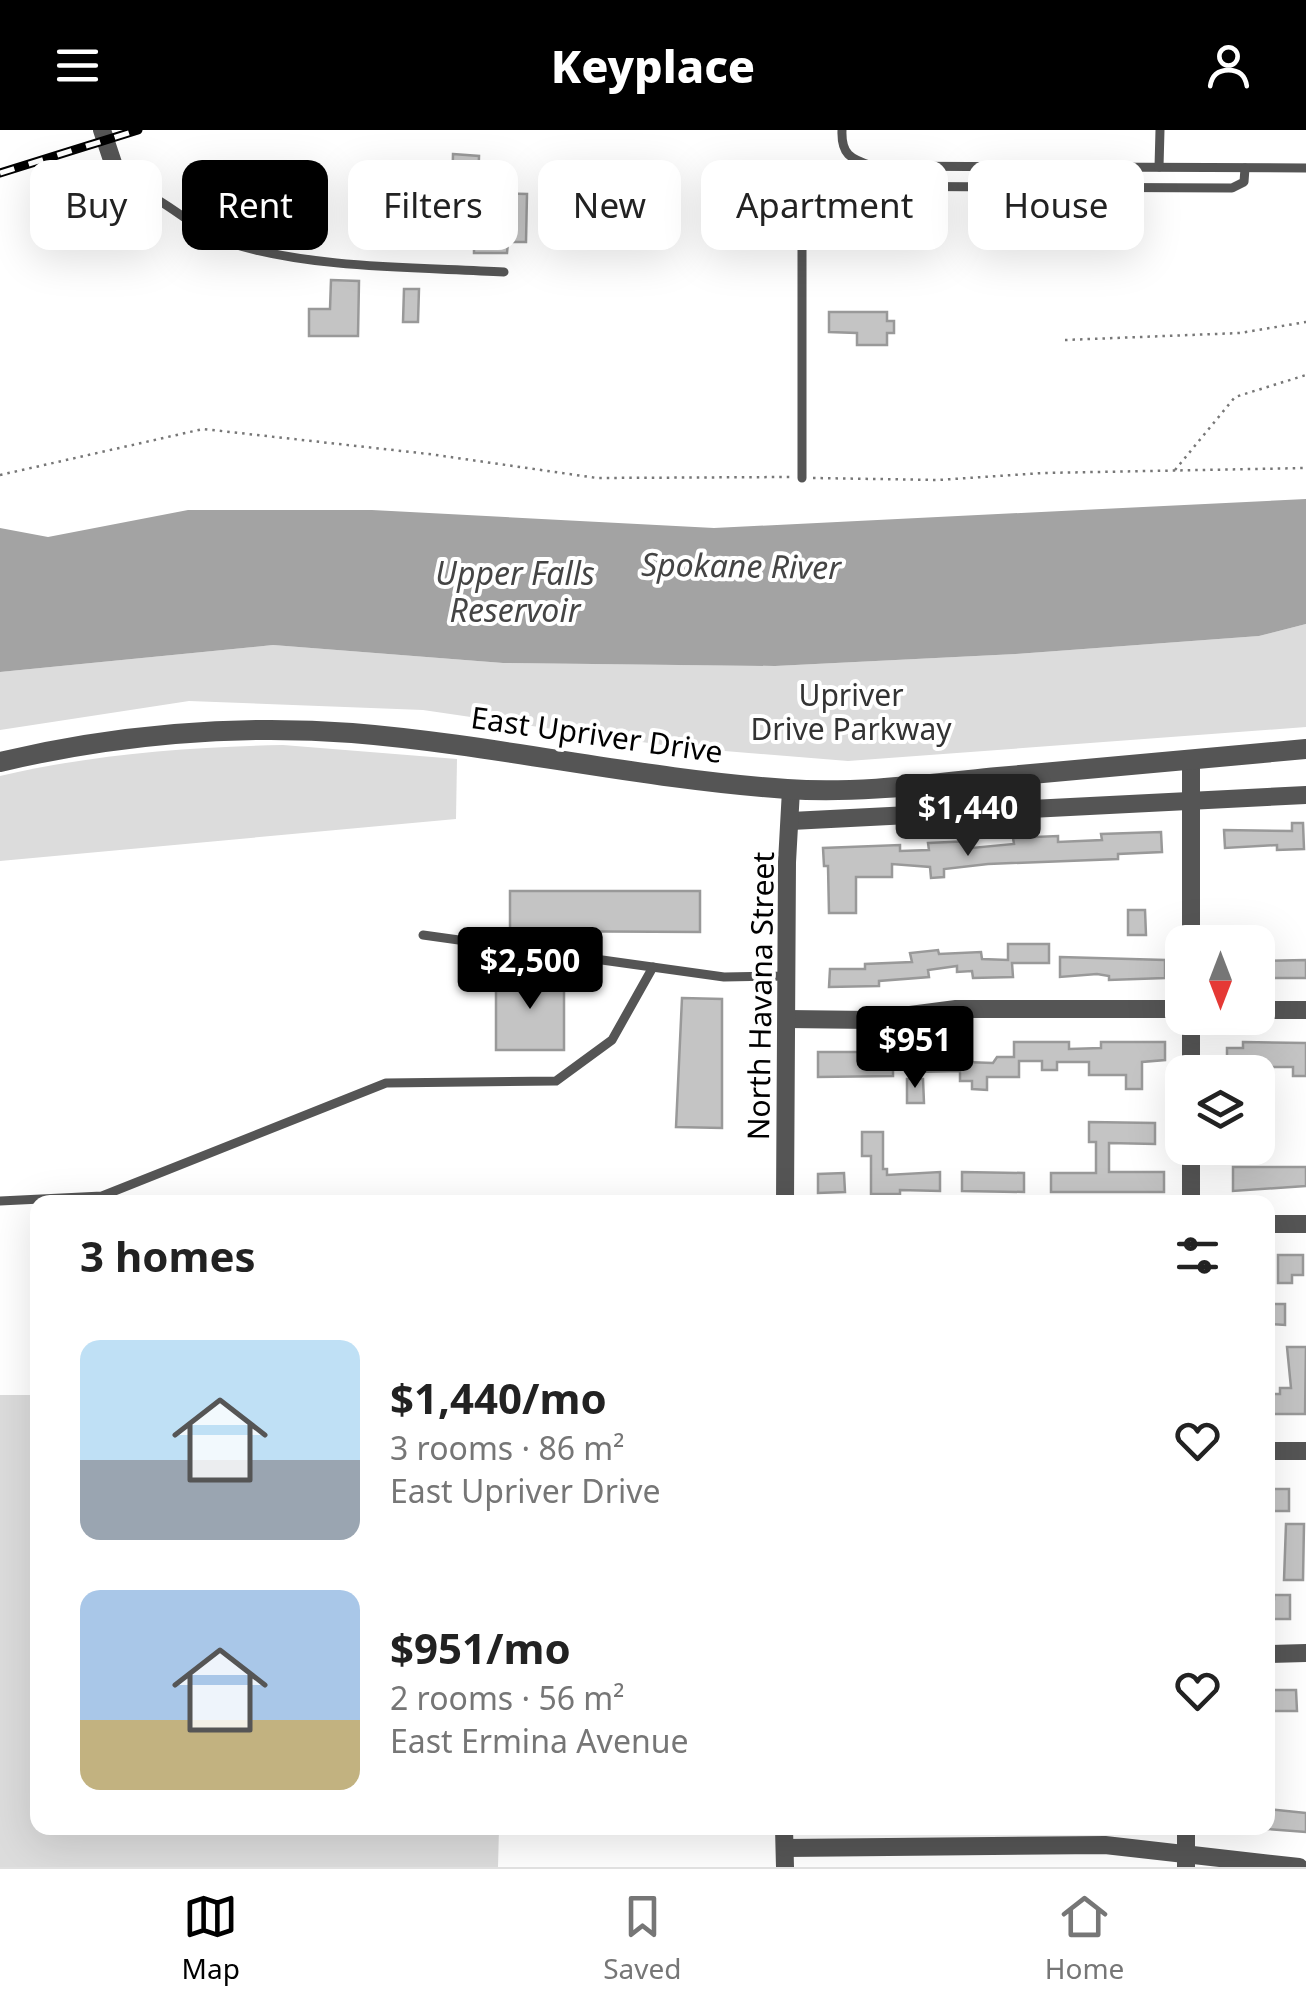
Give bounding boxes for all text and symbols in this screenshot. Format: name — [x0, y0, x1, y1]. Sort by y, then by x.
text: Keyplace — [551, 35, 755, 96]
icon: menu — [50, 38, 105, 93]
icon: person — [1201, 38, 1256, 93]
chip: Buy — [30, 160, 162, 250]
chip: Rent — [182, 160, 328, 250]
chip: Filters — [348, 160, 518, 250]
chip: New — [538, 160, 681, 250]
chip: Apartment — [701, 160, 948, 250]
chip: House — [968, 160, 1144, 250]
water label: Spokane River — [641, 542, 843, 588]
water label: Upper Falls Reservoir — [435, 551, 595, 631]
park label: Upriver Drive Parkway — [750, 674, 952, 749]
street label: East Upriver Drive — [469, 696, 725, 772]
pin: $1,440 — [887, 774, 1049, 859]
text: $1,440 — [918, 785, 1018, 828]
street label: North Havana Street — [737, 851, 783, 1141]
north arrow — [1165, 925, 1275, 1035]
map controls — [1165, 925, 1275, 1165]
pin: $2,500 — [449, 927, 611, 1012]
text: $2,500 — [480, 938, 580, 981]
pin: $951 — [856, 1006, 974, 1091]
text: $951 — [878, 1017, 952, 1060]
button: layers — [1165, 1055, 1275, 1165]
text: 3 homes — [80, 1227, 256, 1284]
icon: filters — [1170, 1228, 1225, 1283]
text: $1,440/mo — [390, 1369, 607, 1426]
icon: home — [160, 1380, 280, 1500]
icon: heart — [1170, 1413, 1225, 1468]
text: 3 rooms · 86 m² — [390, 1426, 624, 1469]
text: East Upriver Drive — [390, 1469, 660, 1512]
text: $951/mo — [390, 1619, 571, 1676]
icon: home — [160, 1630, 280, 1750]
icon: heart — [1170, 1663, 1225, 1718]
text: 2 rooms · 56 m² — [390, 1676, 624, 1719]
text: East Ermina Avenue — [390, 1719, 689, 1762]
tab: Map — [182, 1889, 240, 1987]
tab: Saved — [603, 1889, 681, 1987]
tab: Home — [1045, 1889, 1124, 1987]

